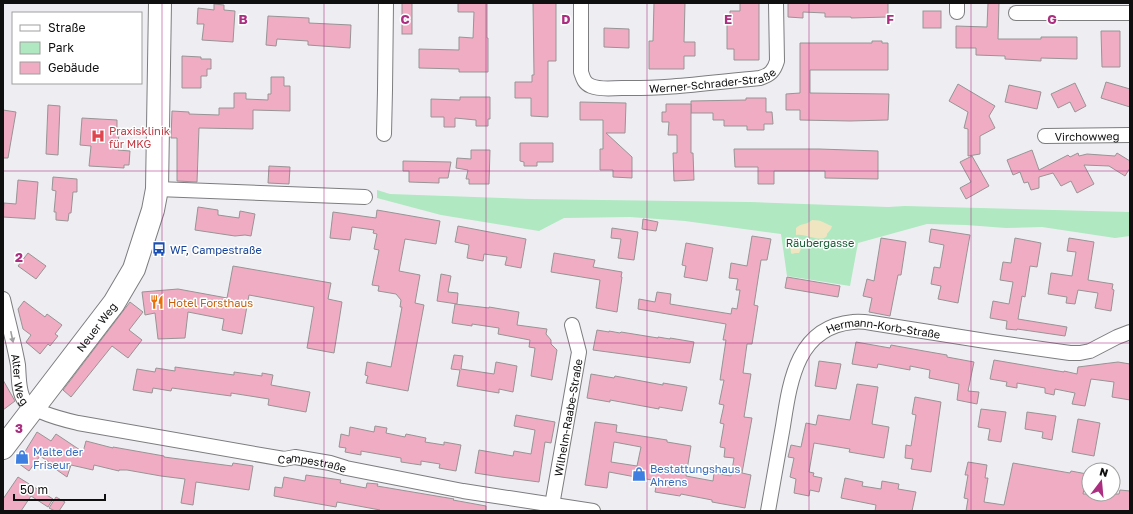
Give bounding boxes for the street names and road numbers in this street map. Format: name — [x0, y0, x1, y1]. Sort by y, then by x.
street label: Werner-Schrader-Straße — [649, 65, 778, 94]
street label: Virchowweg — [1055, 129, 1119, 142]
street label: Neuer Weg — [73, 299, 119, 354]
street label: Hermann-Korb-Straße — [823, 315, 941, 340]
street label: Alter Weg — [9, 352, 32, 407]
street label: Wilhelm-Raabe-Straße — [551, 358, 584, 477]
street label: Campestraße — [277, 450, 348, 474]

